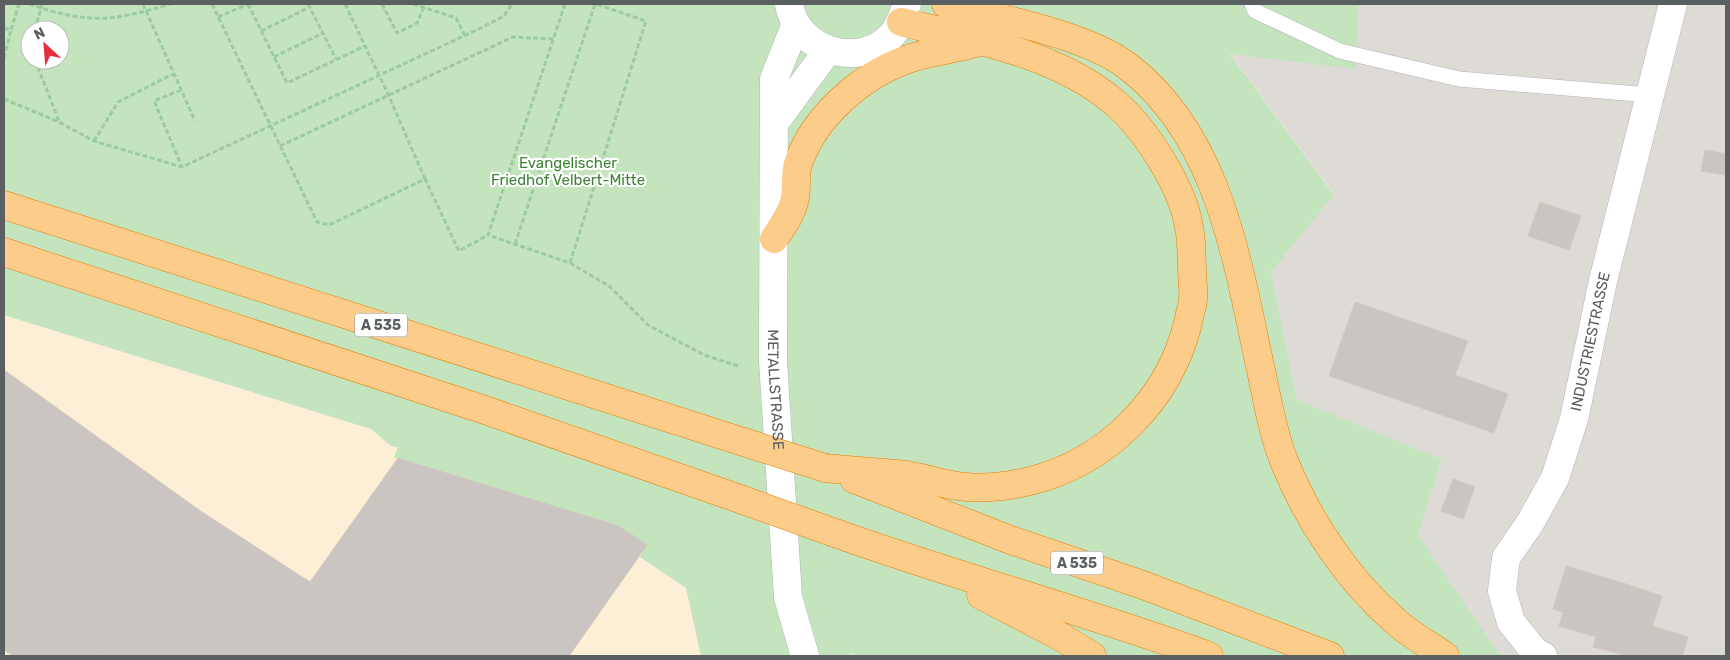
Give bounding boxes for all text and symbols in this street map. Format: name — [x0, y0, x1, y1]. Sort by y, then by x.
north arrow — [20, 20, 70, 70]
text: N — [31, 24, 48, 44]
park label: Evangelischer Friedhof Velbert-Mitte — [491, 154, 645, 189]
street label: INDUSTRIESTRASSE — [1567, 270, 1614, 413]
road number: A 535 — [355, 314, 407, 336]
street label: METALLSTRASSE — [764, 329, 788, 451]
road number: A 535 — [1051, 552, 1103, 574]

